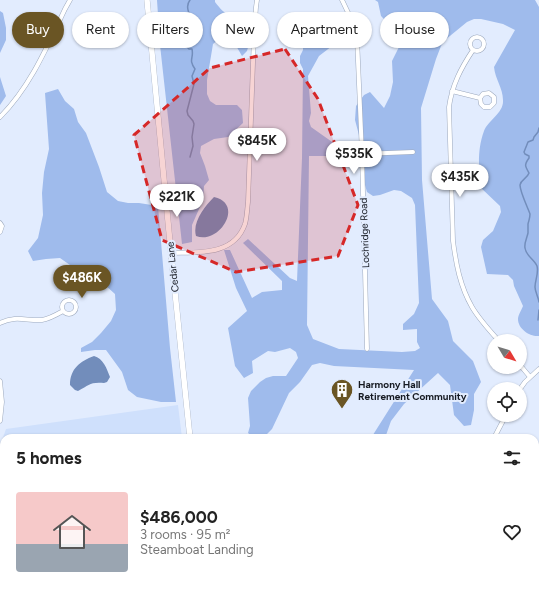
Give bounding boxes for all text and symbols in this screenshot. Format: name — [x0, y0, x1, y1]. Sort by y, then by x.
chip: Buy — [12, 12, 64, 48]
chip: Rent — [72, 12, 129, 48]
chip: Filters — [137, 12, 203, 48]
chip: New — [211, 12, 269, 48]
chip: Apartment — [277, 12, 372, 48]
chip: House — [380, 12, 449, 48]
pin: $845K — [229, 128, 285, 162]
text: $845K — [237, 133, 277, 148]
pin: $535K — [326, 141, 382, 175]
text: $535K — [335, 146, 373, 161]
pin: $435K — [432, 164, 488, 198]
text: $435K — [441, 169, 479, 184]
pin: $221K — [149, 184, 205, 218]
text: $221K — [159, 189, 195, 204]
street label: Lochridge Road — [357, 197, 372, 268]
street label: Cedar Lane — [163, 240, 182, 293]
pin: $486K — [54, 265, 110, 299]
text: $486K — [62, 270, 102, 285]
north arrow — [487, 334, 527, 374]
map controls — [487, 334, 527, 422]
building icon: Harmony Hall Retirement Community — [329, 377, 355, 410]
place label: Harmony Hall Retirement Community — [358, 378, 467, 403]
button: locate — [487, 382, 527, 422]
icon: filters — [501, 447, 523, 469]
text: 5 homes — [16, 448, 82, 468]
text: $486,000 — [140, 507, 218, 527]
icon: home — [48, 508, 96, 556]
icon: heart — [501, 521, 523, 543]
text: 3 rooms · 95 m² — [140, 527, 230, 542]
text: Steamboat Landing — [140, 542, 254, 557]

